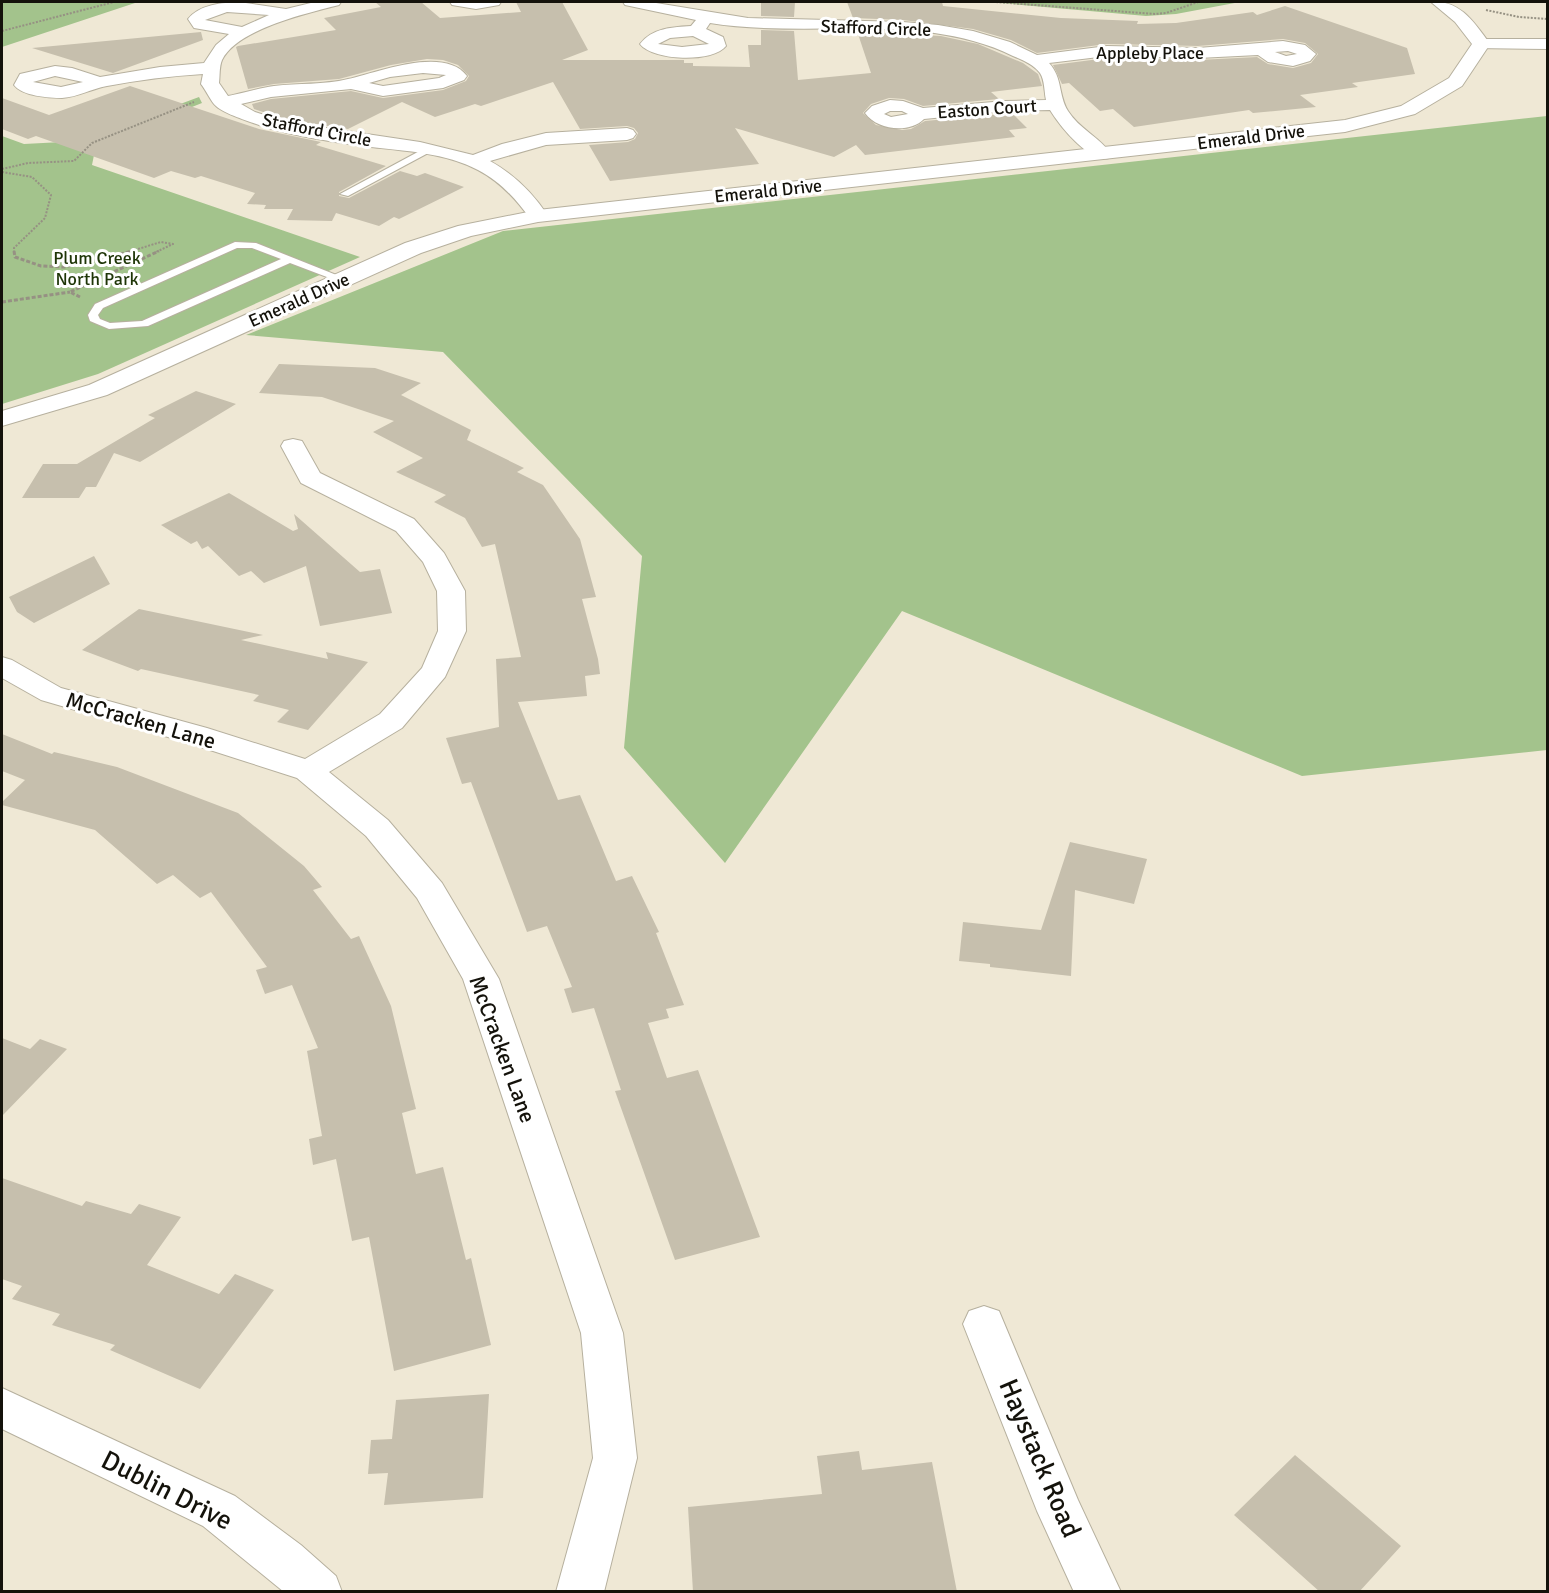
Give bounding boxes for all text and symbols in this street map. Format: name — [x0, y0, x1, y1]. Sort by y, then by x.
street label: Stafford Circle — [820, 15, 932, 41]
street label: Appleby Place — [1096, 42, 1204, 64]
street label: Easton Court — [937, 95, 1037, 123]
street label: Stafford Circle — [261, 109, 373, 151]
street label: Emerald Drive — [1196, 119, 1306, 155]
street label: Emerald Drive — [713, 174, 823, 208]
park label: Plum Creek North Park — [53, 247, 141, 290]
street label: Emerald Drive — [245, 268, 353, 332]
street label: McCracken Lane — [63, 686, 219, 755]
street label: McCracken Lane — [463, 972, 542, 1126]
street label: Haystack Road — [991, 1374, 1088, 1542]
street label: Dublin Drive — [96, 1443, 238, 1538]

